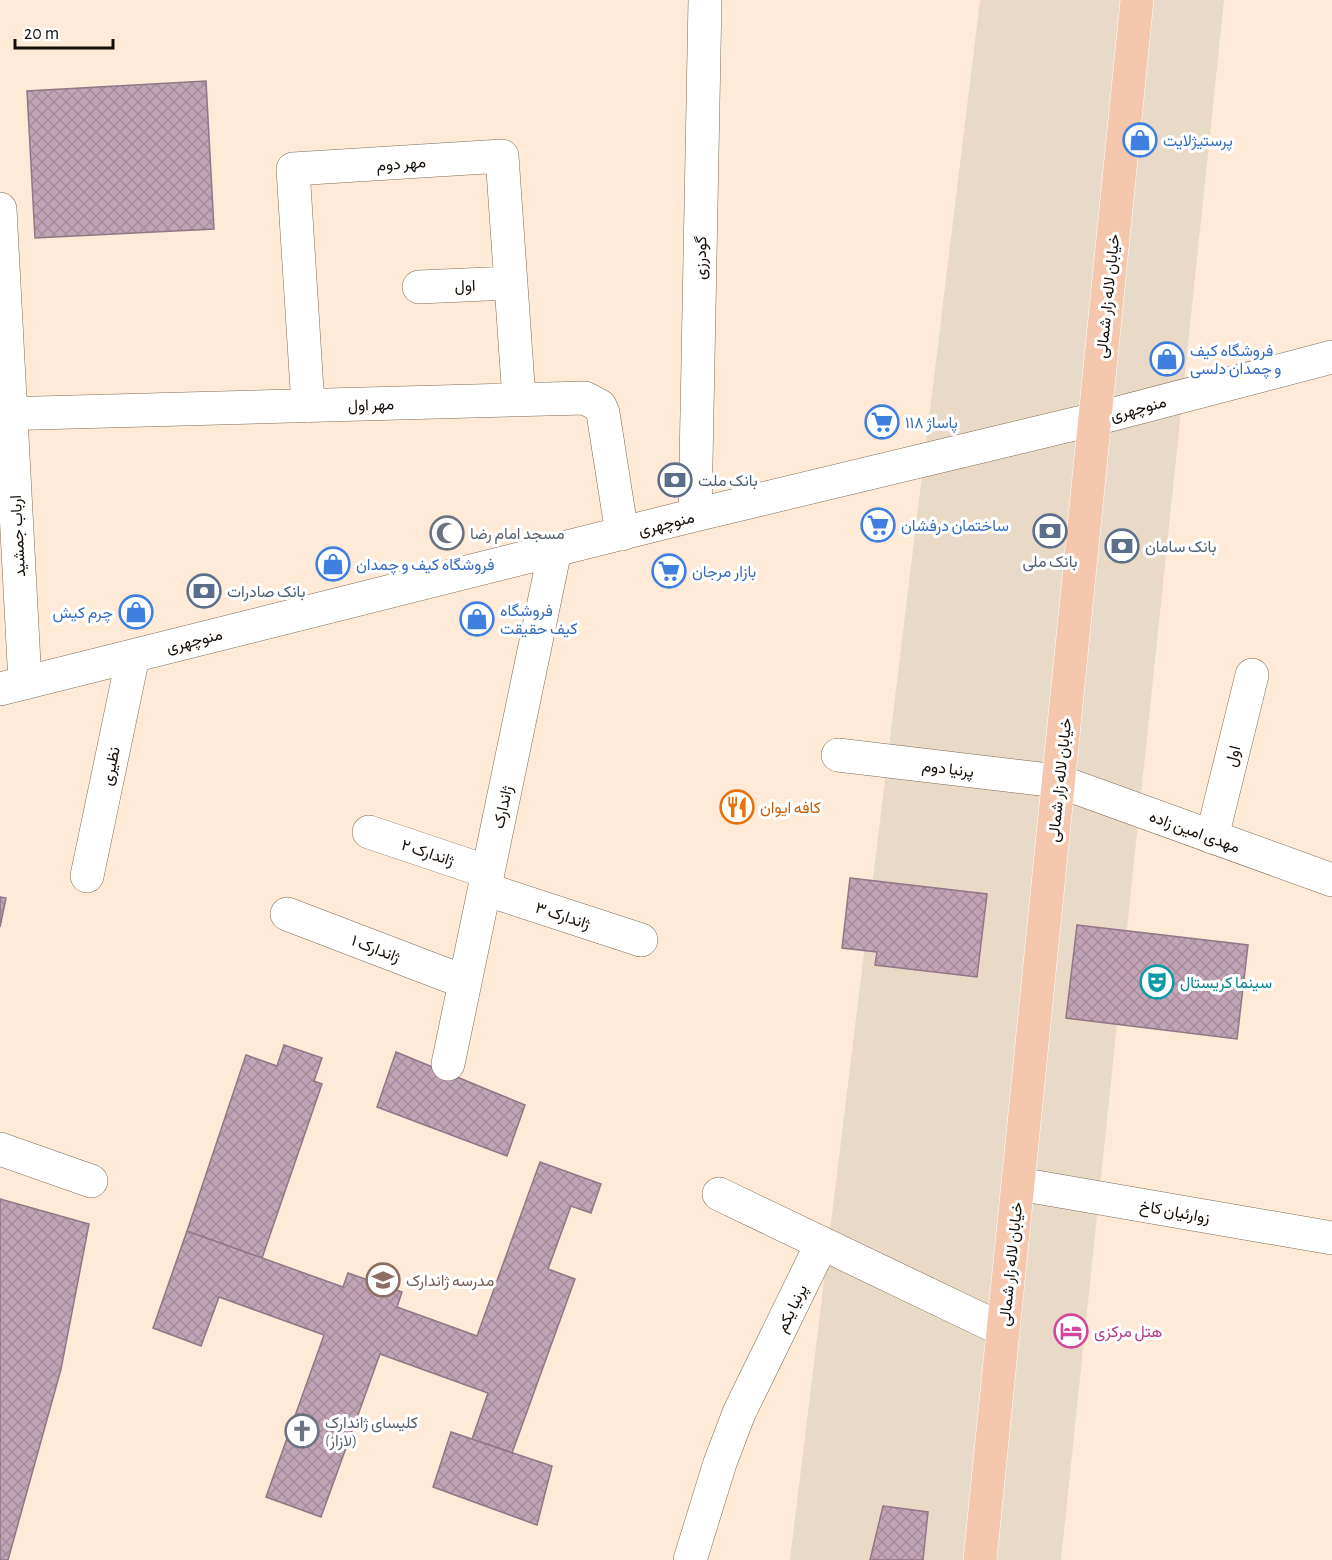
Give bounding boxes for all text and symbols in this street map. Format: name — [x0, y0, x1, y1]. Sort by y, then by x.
scale bar — [15, 12, 112, 50]
text: 20 m — [24, 25, 59, 43]
shop icon: پرستیژلایت — [1122, 122, 1158, 158]
place label: پرستیژلایت — [1163, 133, 1233, 152]
street label: مهر دوم — [376, 154, 427, 176]
street label: خیابان لاله زار شمالی — [1094, 233, 1124, 359]
street label: گودرزی — [693, 236, 711, 280]
street label: اول — [454, 278, 476, 296]
shop icon: فروشگاه کیف و چمدان دلسی — [1149, 341, 1185, 377]
place label: فروشگاه کیف و چمدان دلسی — [1190, 343, 1281, 380]
street label: منوچهری — [1109, 394, 1169, 427]
street label: مهر اول — [348, 396, 395, 416]
supermarket icon: پاساژ ۱۱۸ — [864, 404, 900, 440]
place label: پاساژ ۱۱۸ — [905, 415, 958, 434]
bank icon: بانک ملت — [657, 462, 693, 498]
place label: بانک ملت — [698, 473, 758, 490]
street label: ارباب جمشید — [8, 494, 30, 577]
supermarket icon: ساختمان درفشان — [860, 507, 896, 543]
street label: منوچهری — [637, 509, 697, 542]
bank icon: بانک ملی — [1032, 513, 1068, 549]
mosque icon: مسجد امام رضا — [429, 515, 465, 551]
place label: ساختمان درفشان — [901, 518, 1009, 536]
place label: مسجد امام رضا — [470, 526, 564, 544]
bank icon: بانک سامان — [1104, 528, 1140, 564]
place label: بانک سامان — [1145, 539, 1217, 556]
shop icon: فروشگاه کیف و چمدان — [315, 546, 351, 582]
supermarket icon: بازار مرجان — [651, 553, 687, 589]
place label: بانک ملی — [1022, 554, 1078, 572]
place label: فروشگاه کیف و چمدان — [356, 557, 495, 576]
place label: بازار مرجان — [692, 564, 756, 582]
bank icon: بانک صادرات — [186, 573, 222, 609]
place label: بانک صادرات — [227, 584, 306, 602]
shop icon: چرم کیش — [118, 594, 154, 630]
shop icon: فروشگاه کیف حقیقت — [459, 601, 495, 637]
place label: فروشگاه کیف حقیقت — [500, 603, 578, 638]
place label: چرم کیش — [53, 605, 113, 624]
street label: منوچهری — [165, 626, 225, 659]
street label: خیابان لاله زار شمالی — [1046, 717, 1076, 843]
street label: اول — [1223, 744, 1245, 769]
street label: نظیری — [99, 745, 125, 787]
street label: پرنیا دوم — [921, 758, 975, 783]
street label: ژاندارک — [491, 784, 517, 830]
restaurant icon: کافه ایوان — [719, 789, 755, 825]
place label: کافه ایوان — [760, 800, 821, 818]
street label: مهدی امین زاده — [1147, 808, 1242, 858]
street label: ژاندارک ۲ — [399, 837, 457, 871]
street label: ژاندارک ۳ — [533, 900, 593, 934]
street label: ژاندارک ۱ — [348, 932, 403, 968]
theatre icon: سینما کریستال — [1139, 964, 1175, 1000]
place label: سینما کریستال — [1180, 975, 1272, 993]
street label: زوارئیان کاخ — [1138, 1198, 1211, 1229]
street label: خیابان لاله زار شمالی — [997, 1201, 1027, 1327]
school or university icon: مدرسه ژاندارک — [365, 1262, 401, 1298]
place label: مدرسه ژاندارک — [406, 1273, 494, 1291]
street label: پرنیا یکم — [774, 1282, 813, 1336]
hotel icon: هتل مرکزی — [1053, 1313, 1089, 1349]
place label: هتل مرکزی — [1094, 1324, 1162, 1342]
church icon: کلیسای ژاندارک (لازار) — [284, 1413, 320, 1449]
place label: کلیسای ژاندارک (لازار) — [325, 1415, 418, 1451]

